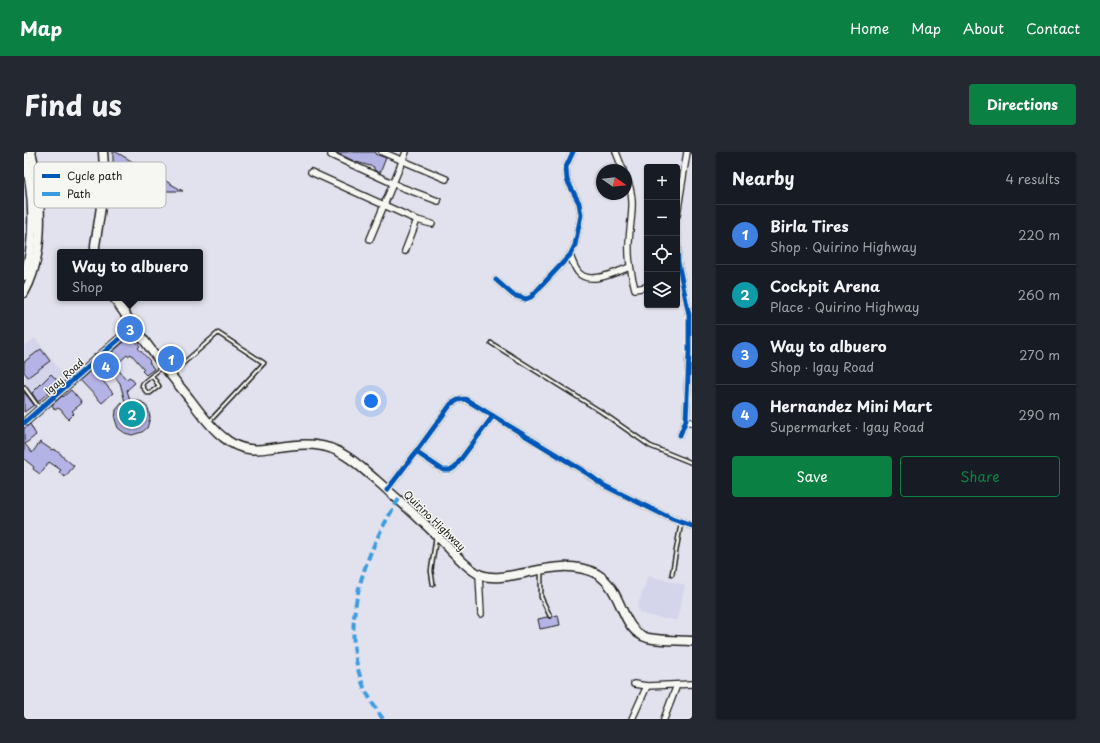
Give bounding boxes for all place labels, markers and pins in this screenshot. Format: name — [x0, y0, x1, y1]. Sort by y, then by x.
pin: 3 — [117, 314, 143, 344]
pin: 1 — [158, 344, 184, 374]
pin: 4 — [93, 351, 119, 381]
pin: 2 — [119, 399, 145, 429]

